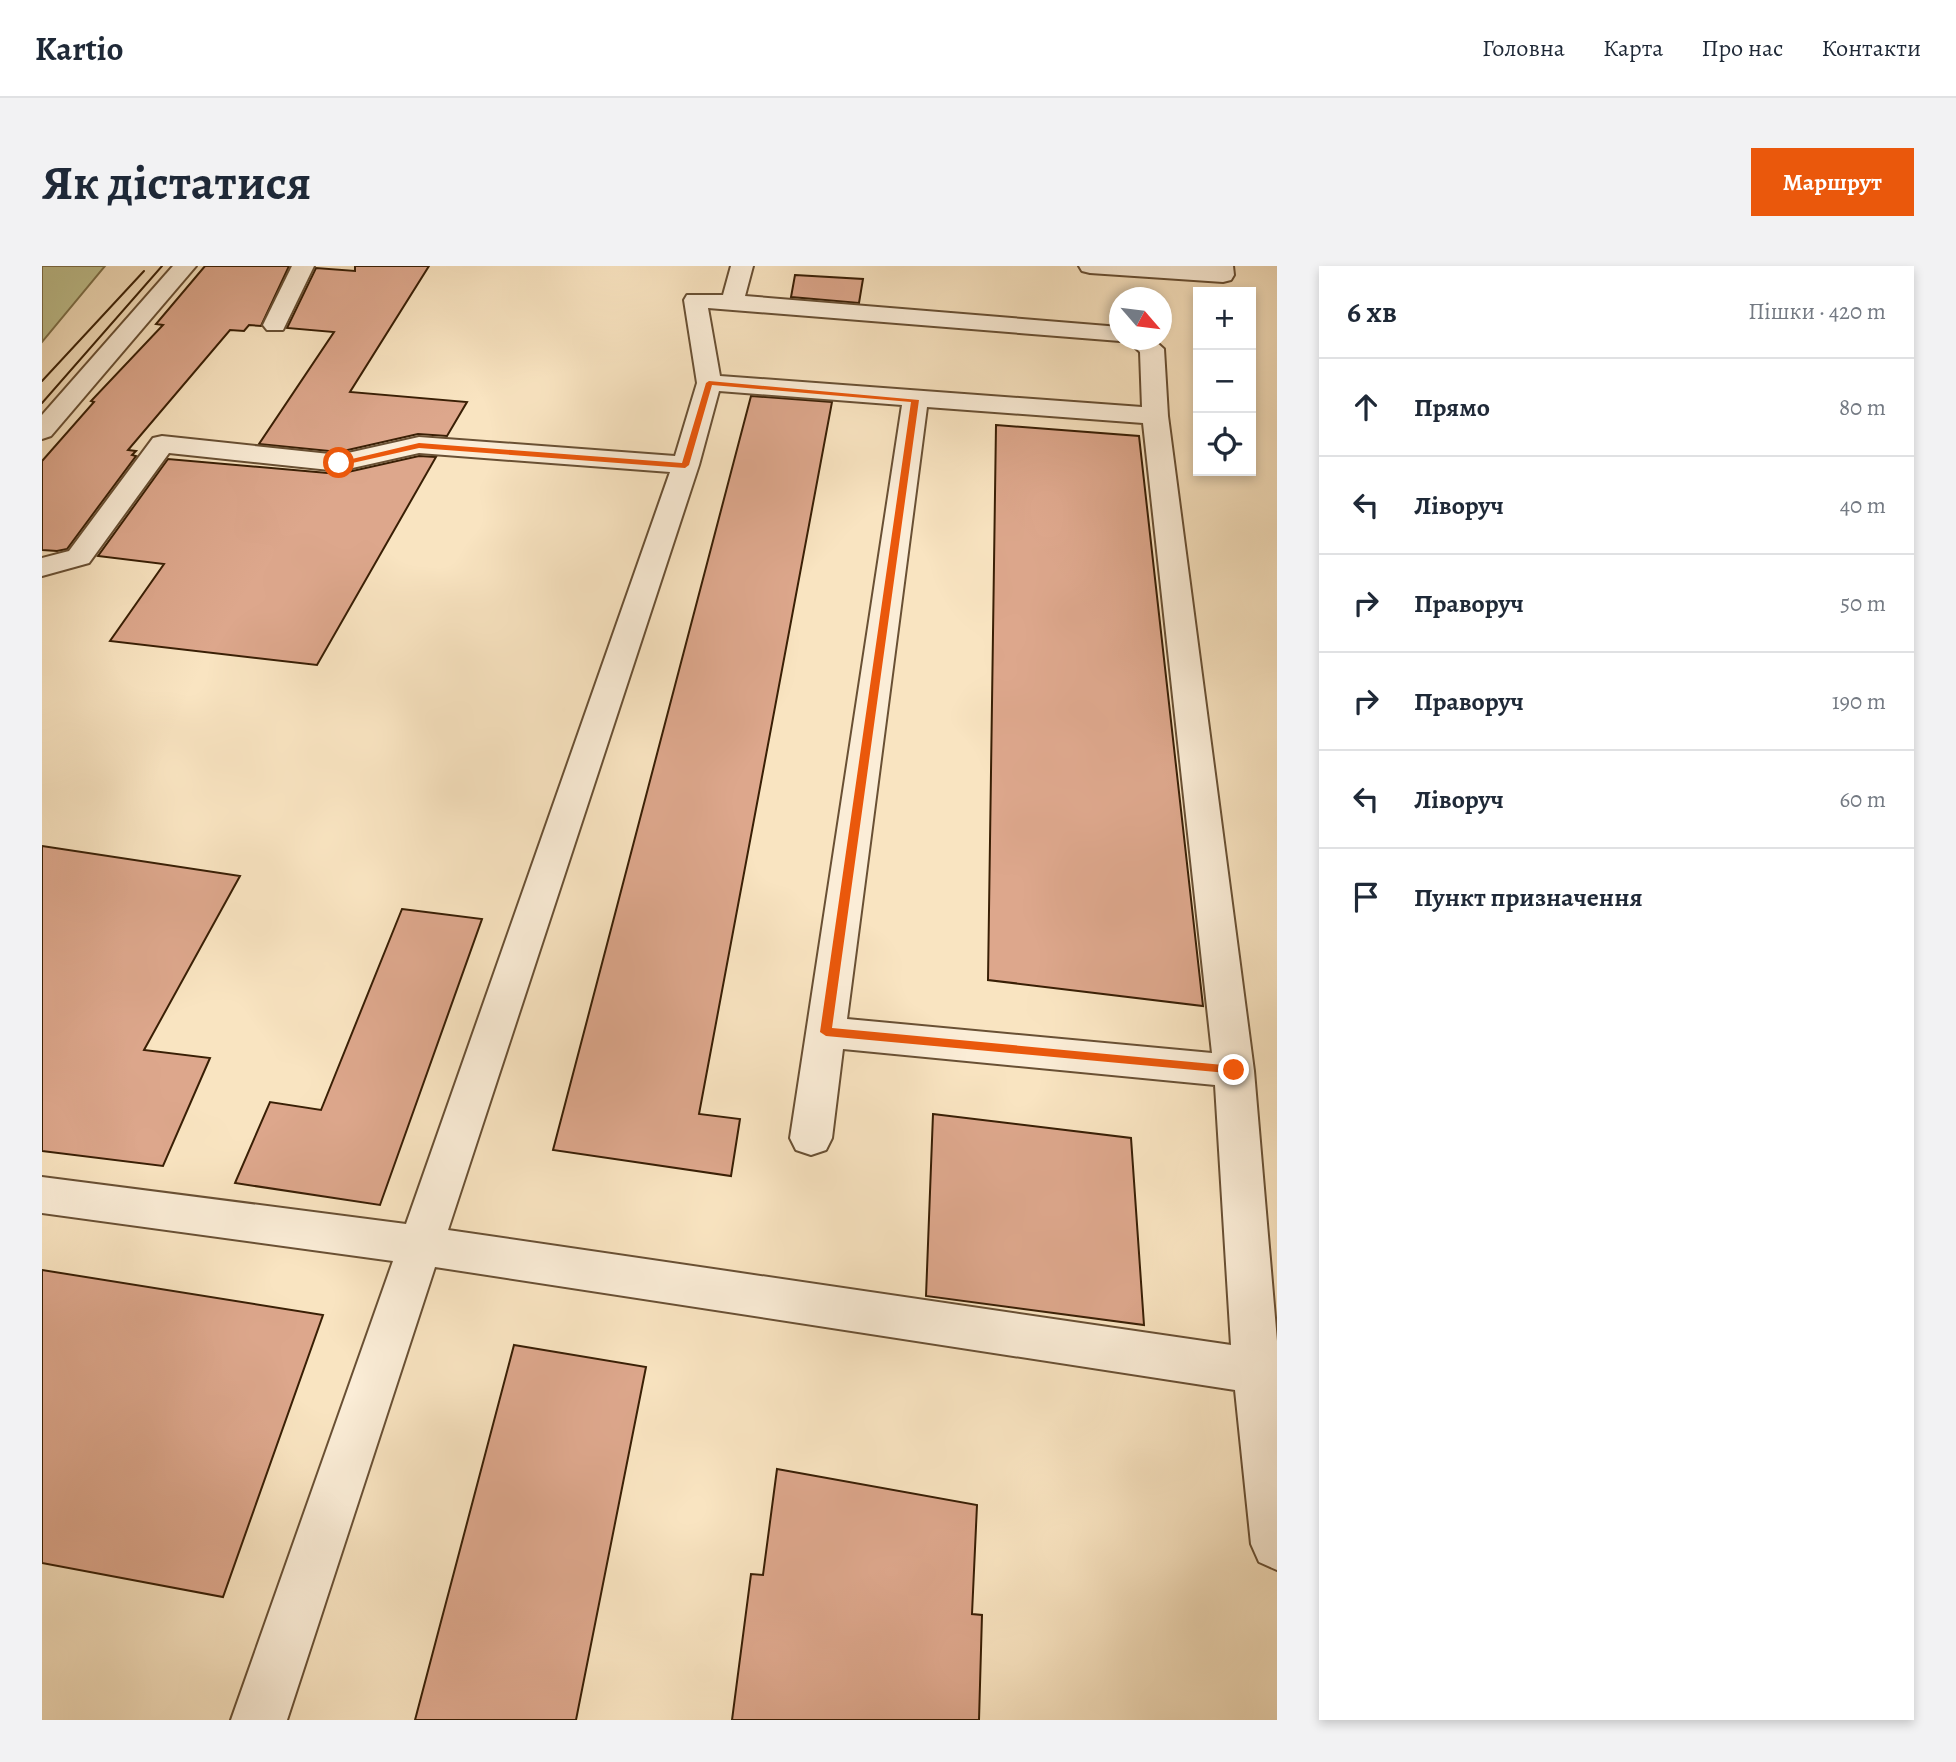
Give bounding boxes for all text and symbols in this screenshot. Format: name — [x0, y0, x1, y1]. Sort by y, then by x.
text: Kartio — [35, 26, 123, 71]
text: Головна — [1482, 32, 1565, 64]
text: Карта — [1603, 32, 1663, 64]
text: Про нас — [1701, 32, 1783, 64]
text: Контакти — [1821, 32, 1921, 64]
button: Маршрут — [1751, 148, 1914, 216]
text: Як дістатися — [42, 149, 311, 216]
north arrow — [1109, 287, 1172, 350]
map controls — [1193, 287, 1256, 476]
button: + — [1193, 287, 1256, 350]
text: 6 хв — [1347, 292, 1397, 332]
text: Пішки · 420 m — [1748, 296, 1886, 327]
button: − — [1193, 350, 1256, 413]
icon: ahead — [1347, 388, 1385, 426]
text: Прямо — [1414, 390, 1490, 425]
text: 80 m — [1839, 392, 1886, 423]
button: locate — [1193, 413, 1256, 476]
route start — [323, 447, 354, 478]
icon: left — [1347, 486, 1385, 524]
text: Ліворуч — [1414, 488, 1504, 523]
text: 40 m — [1840, 490, 1886, 521]
icon: right — [1347, 584, 1385, 622]
text: Праворуч — [1414, 586, 1524, 621]
text: 50 m — [1840, 588, 1886, 619]
icon: right — [1347, 682, 1385, 720]
text: Праворуч — [1414, 684, 1524, 719]
text: 190 m — [1832, 686, 1886, 717]
icon: left — [1347, 780, 1385, 818]
text: Ліворуч — [1414, 782, 1504, 817]
text: 60 m — [1839, 784, 1886, 815]
icon: arrive — [1347, 878, 1385, 916]
text: Пункт призначення — [1414, 880, 1643, 915]
route end — [1218, 1054, 1249, 1085]

